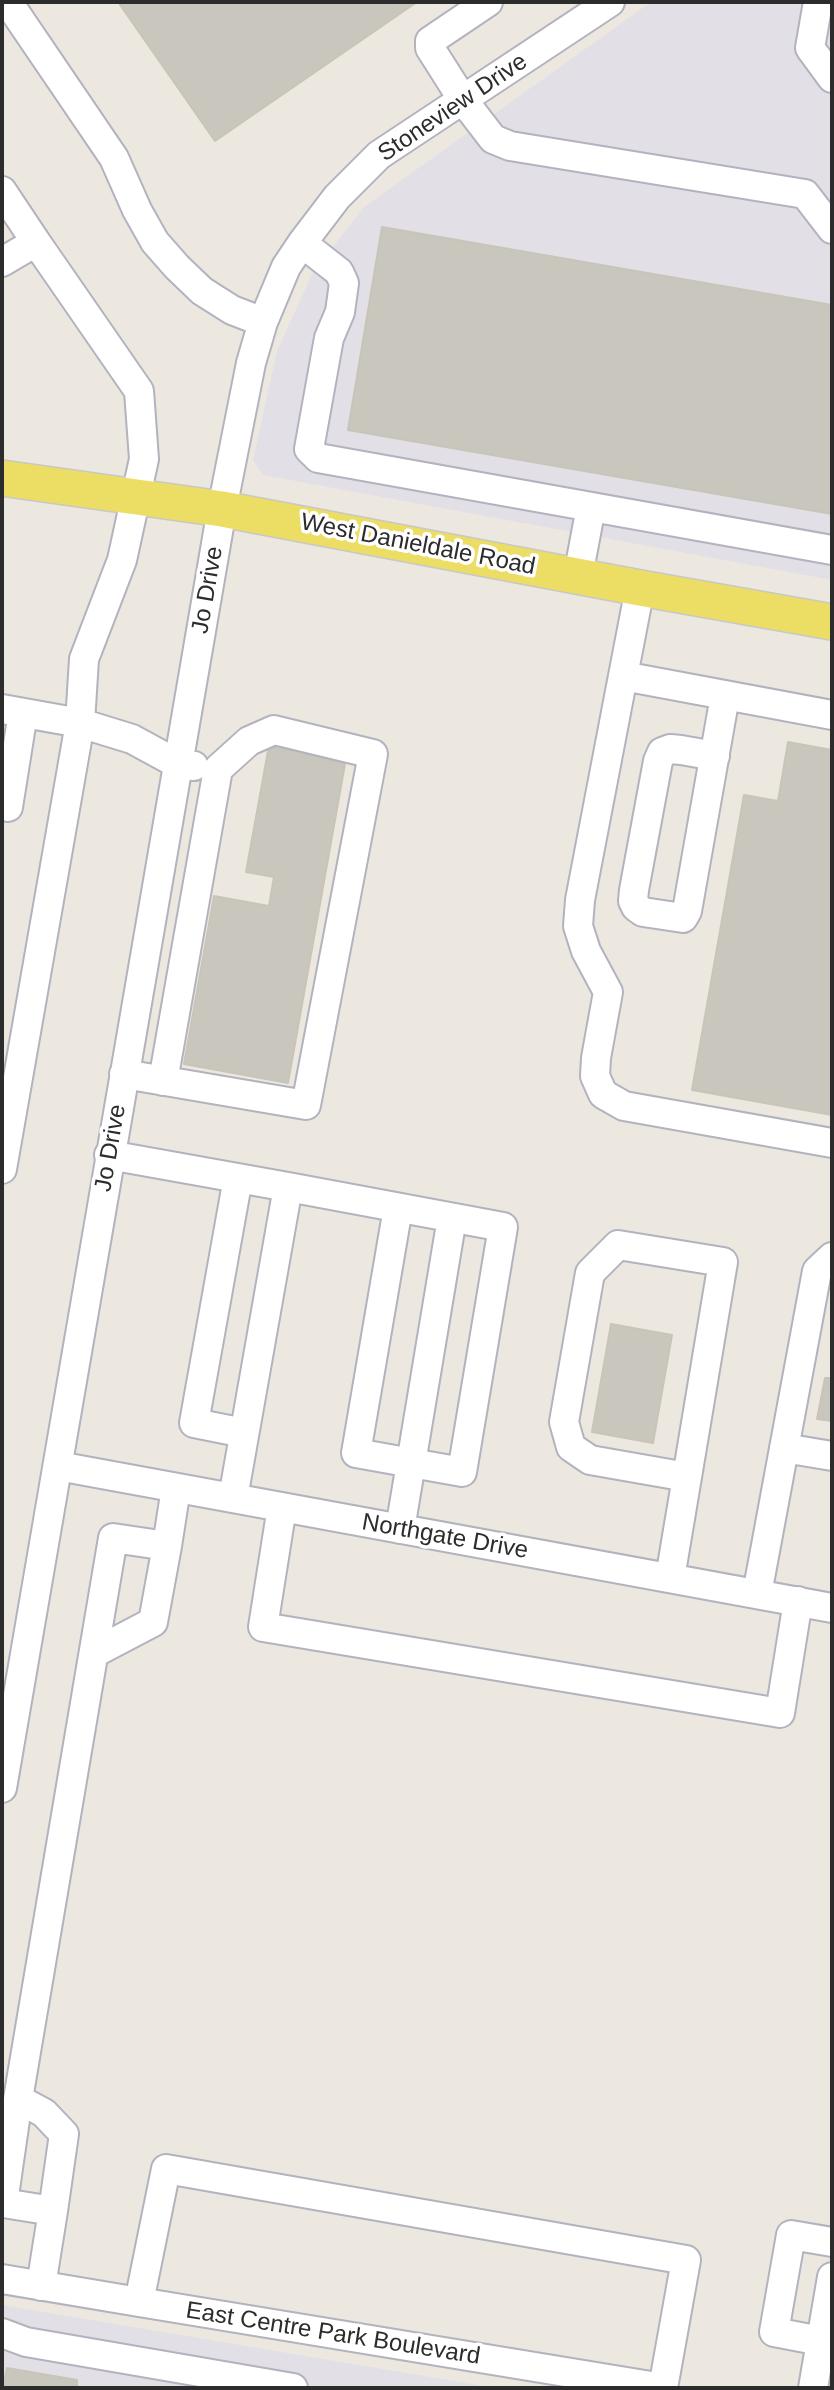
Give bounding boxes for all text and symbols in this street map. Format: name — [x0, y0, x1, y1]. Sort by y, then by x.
street label: Stoneview Drive — [373, 48, 533, 168]
street label: West Danieldale Road — [298, 508, 538, 582]
street label: Jo Drive — [186, 544, 230, 636]
street label: Jo Drive — [89, 1102, 133, 1194]
street label: Northgate Drive — [360, 1508, 530, 1566]
street label: East Centre Park Boulevard — [184, 2297, 482, 2371]

